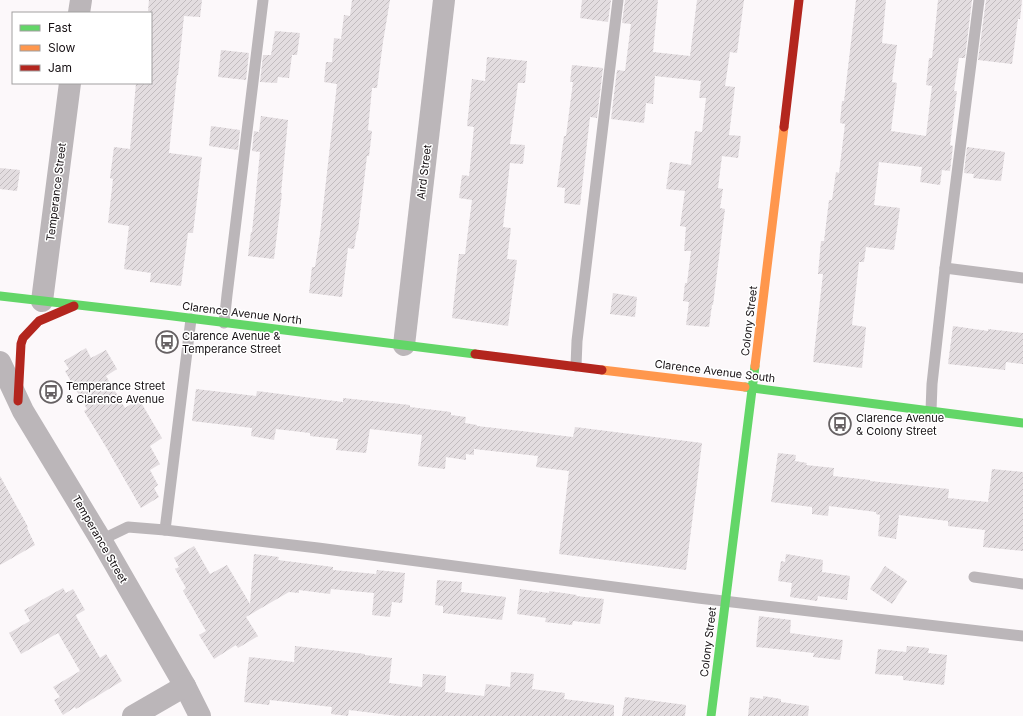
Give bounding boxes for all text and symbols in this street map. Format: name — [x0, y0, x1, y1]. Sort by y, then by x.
legend — [12, 12, 152, 84]
text: Fast — [48, 20, 72, 35]
text: Slow — [48, 40, 76, 55]
text: Jam — [48, 60, 72, 75]
street label: Temperance Street — [43, 142, 69, 242]
street label: Aird Street — [414, 143, 434, 200]
street label: Colony Street — [738, 285, 760, 357]
street label: Clarence Avenue North — [181, 299, 303, 327]
bus stop icon: Clarence Avenue & Temperance Street — [154, 329, 180, 355]
place label: Clarence Avenue & Temperance Street — [182, 329, 281, 356]
street label: Clarence Avenue South — [654, 357, 776, 385]
bus stop icon: Temperance Street & Clarence Avenue — [38, 379, 64, 405]
place label: Temperance Street & Clarence Avenue — [66, 379, 165, 406]
bus stop icon: Clarence Avenue & Colony Street — [827, 411, 853, 437]
place label: Clarence Avenue & Colony Street — [856, 411, 944, 438]
street label: Temperance Street — [69, 493, 131, 586]
street label: Colony Street — [697, 606, 719, 678]

